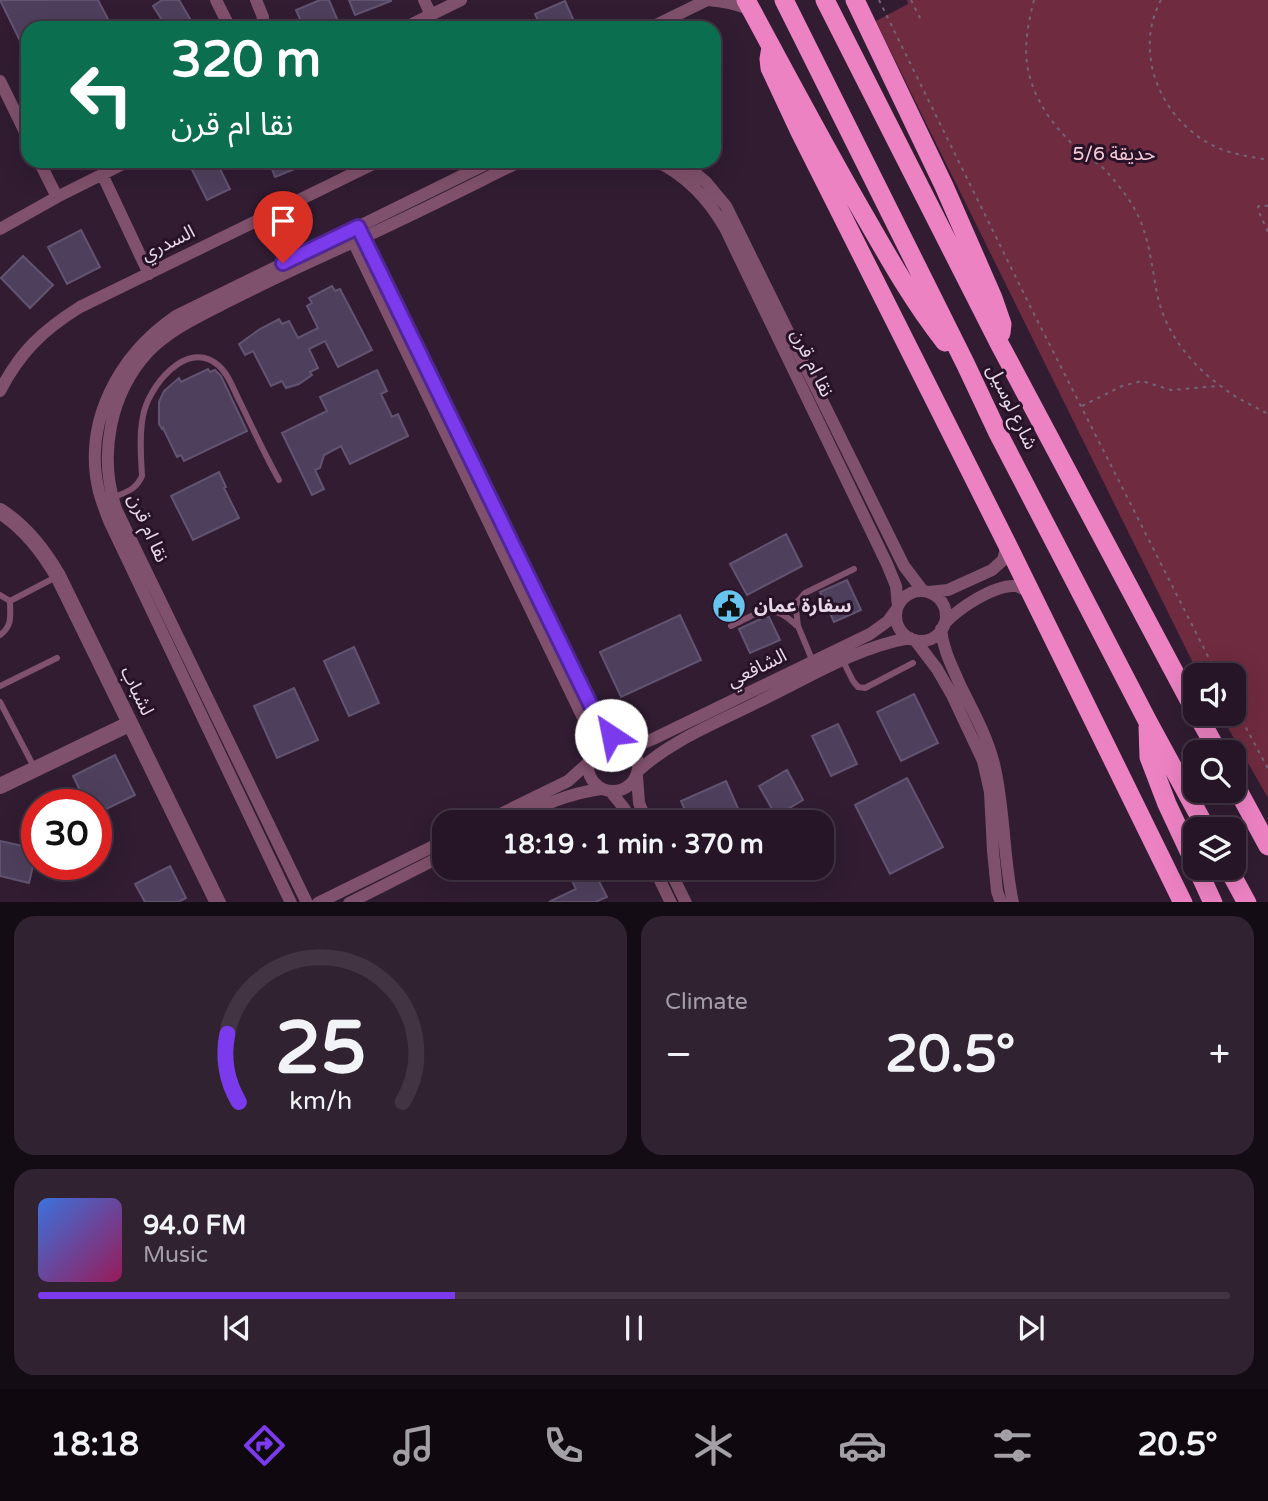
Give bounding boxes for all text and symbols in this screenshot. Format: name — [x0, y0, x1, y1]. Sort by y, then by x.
text: 320 m — [171, 31, 321, 90]
icon: left — [56, 49, 147, 140]
text: نقا ام قرن — [171, 106, 293, 144]
park label: حديقة 5/6 — [1073, 143, 1155, 165]
pin — [253, 191, 313, 263]
icon: arrive — [264, 202, 302, 240]
street label: السدري — [137, 221, 200, 268]
street label: نقا ام قرن — [783, 326, 838, 402]
street label: شارع لوسيل — [980, 361, 1042, 454]
street label: نقا ام قرن — [120, 490, 173, 567]
public building icon: سفارة عمان — [710, 587, 748, 625]
place label: سفارة عمان — [754, 595, 852, 617]
street label: الشافعي — [724, 644, 792, 695]
street label: لشباب — [116, 663, 158, 719]
map controls — [1183, 663, 1246, 880]
button: sound — [1183, 663, 1246, 726]
position arrow — [574, 698, 648, 772]
button: search — [1183, 740, 1246, 803]
speed limit sign: 30 — [21, 789, 112, 880]
button: layers — [1183, 817, 1246, 880]
text: 18:19 · 1 min · 370 m — [502, 829, 764, 860]
text: Climate — [665, 988, 748, 1016]
text: 25 — [275, 1005, 366, 1093]
text: 20.5° — [885, 1023, 1015, 1086]
text: − — [665, 1032, 692, 1078]
text: + — [1209, 1032, 1230, 1078]
text: km/h — [289, 1085, 352, 1115]
text: 94.0 FM — [143, 1210, 246, 1241]
text: Music — [143, 1241, 208, 1269]
icon: previous — [218, 1309, 256, 1347]
icon: pause — [615, 1309, 653, 1347]
icon: next — [1012, 1309, 1050, 1347]
icon: directions — [240, 1421, 289, 1470]
icon: music — [389, 1421, 438, 1470]
icon: phone — [539, 1421, 588, 1470]
icon: climate — [689, 1421, 738, 1470]
icon: car — [838, 1421, 887, 1470]
icon: filters — [988, 1421, 1037, 1470]
text: 18:18 — [50, 1426, 139, 1464]
text: 20.5° — [1138, 1426, 1218, 1464]

